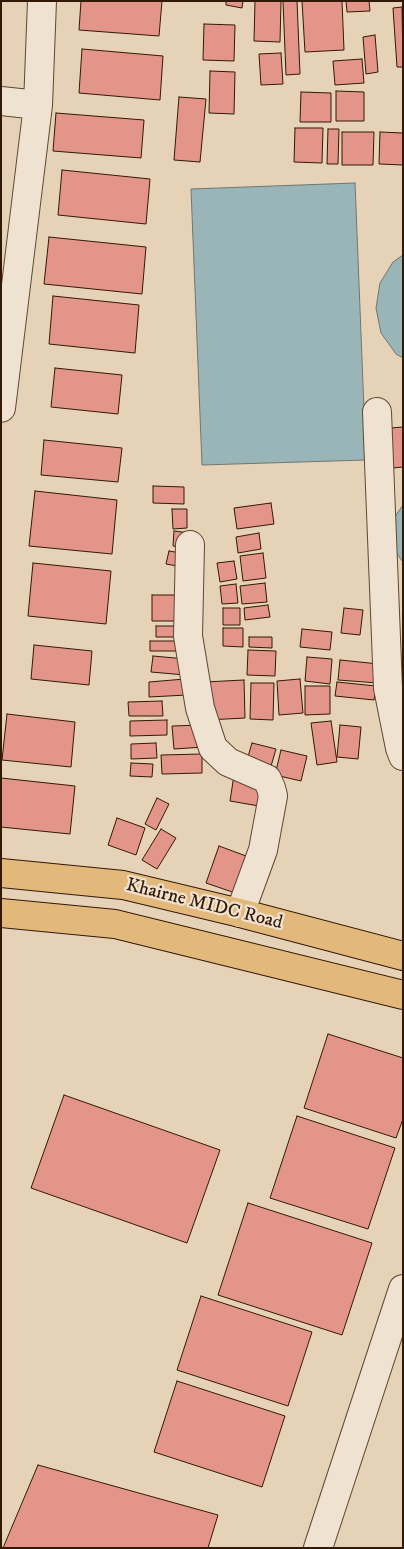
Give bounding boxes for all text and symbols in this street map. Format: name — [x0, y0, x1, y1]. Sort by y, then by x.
street label: Khairne MIDC Road — [123, 875, 285, 935]

